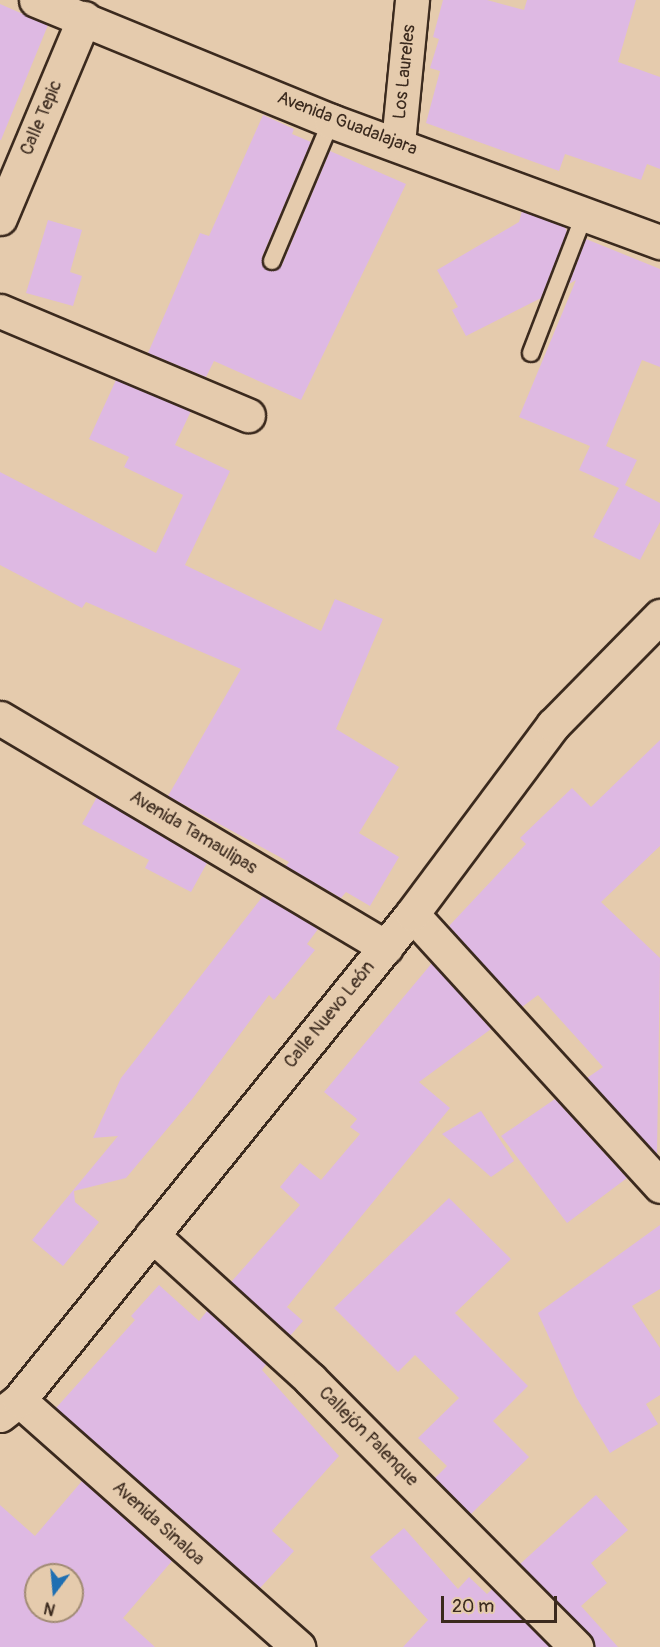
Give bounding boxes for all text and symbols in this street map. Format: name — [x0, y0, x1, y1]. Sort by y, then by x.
street label: Los Laureles — [389, 24, 421, 120]
street label: Calle Tepic — [17, 77, 67, 159]
street label: Avenida Guadalajara — [274, 87, 420, 161]
street label: Avenida Tamaulipas — [126, 787, 260, 879]
street label: Calle Nuevo León — [280, 957, 380, 1073]
street label: Callejón Palenque — [314, 1383, 422, 1491]
street label: Avenida Sinaloa — [108, 1477, 208, 1571]
north arrow — [24, 1563, 84, 1623]
scale bar — [444, 1584, 560, 1622]
text: 20 m — [452, 1595, 494, 1618]
text: N — [42, 1597, 58, 1619]

